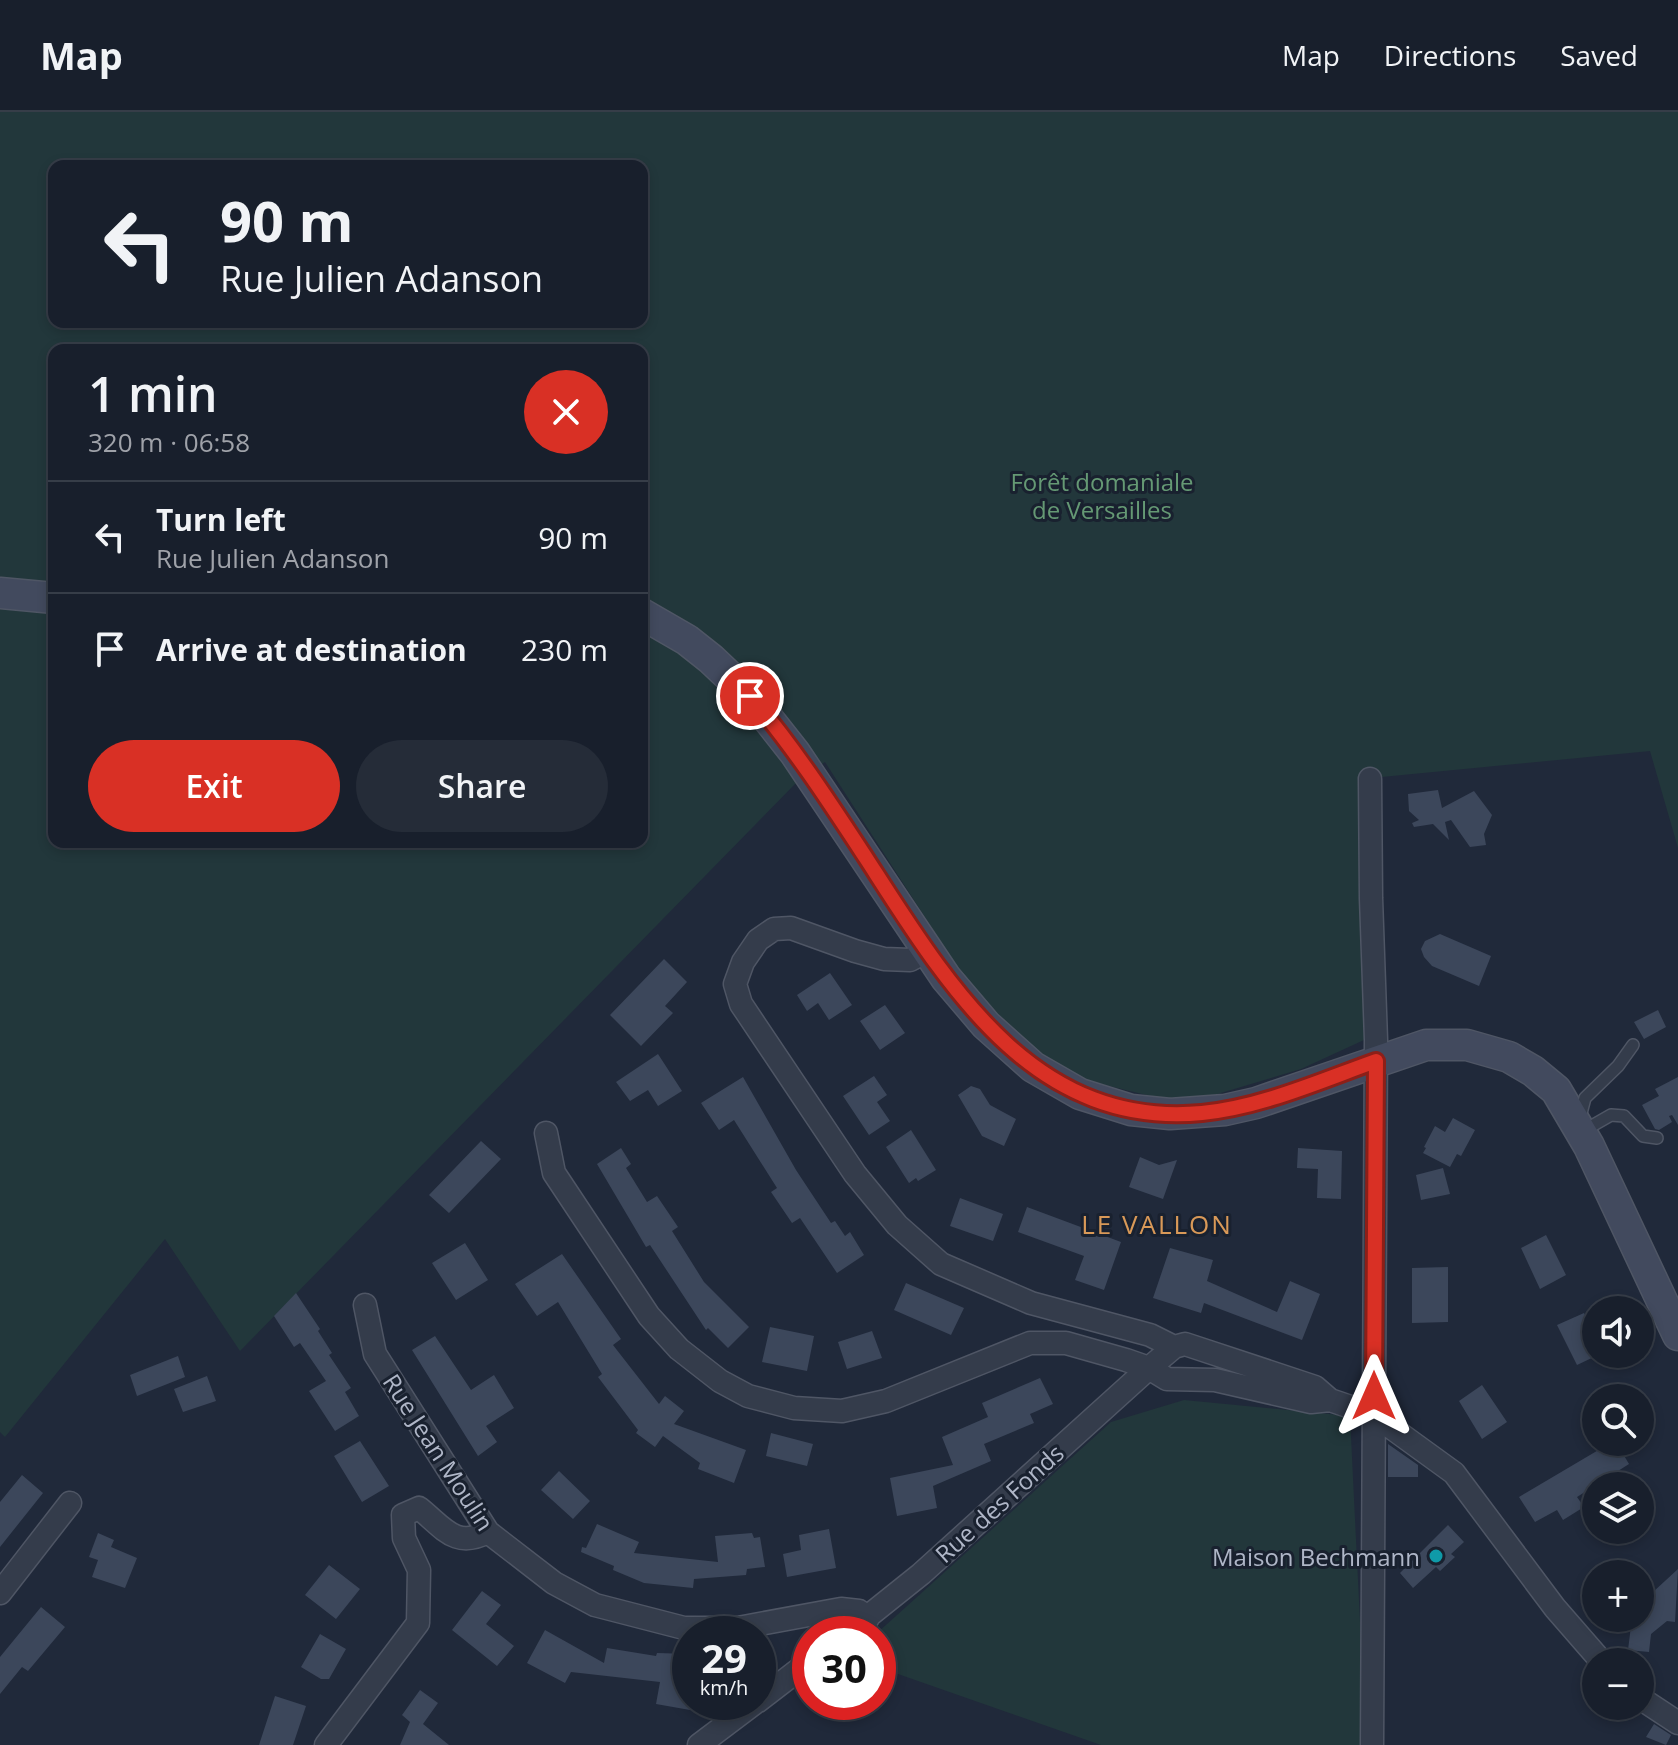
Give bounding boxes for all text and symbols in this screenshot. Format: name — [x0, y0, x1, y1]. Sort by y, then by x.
text: Map — [40, 29, 123, 81]
text: Map — [1282, 36, 1340, 74]
text: Directions — [1384, 36, 1516, 74]
text: Saved — [1560, 36, 1638, 74]
text: 90 m — [220, 182, 354, 258]
icon: left — [88, 192, 192, 296]
text: Rue Julien Adanson — [220, 254, 543, 303]
text: 1 min — [88, 361, 218, 426]
button: close — [524, 370, 608, 454]
text: 320 m · 06:58 — [88, 424, 250, 460]
park label: Forêt domaniale de Versailles — [1010, 465, 1194, 526]
text: Turn left — [156, 499, 286, 540]
icon: left — [88, 515, 132, 559]
text: 90 m — [538, 517, 608, 558]
text: Rue Julien Adanson — [156, 540, 389, 576]
icon: arrive — [88, 627, 132, 671]
text: Arrive at destination — [156, 629, 467, 670]
text: 230 m — [521, 629, 608, 670]
pin — [716, 662, 784, 730]
icon: arrive — [728, 674, 772, 718]
button: Exit — [88, 740, 340, 832]
button: Share — [356, 740, 608, 832]
district label: LE VALLON — [1081, 1206, 1233, 1242]
map controls — [1582, 1296, 1654, 1720]
button: sound — [1582, 1296, 1654, 1368]
position arrow — [1332, 1354, 1416, 1438]
street label: Rue Jean Moulin — [376, 1367, 502, 1537]
button: search — [1582, 1384, 1654, 1456]
street label: Rue des Fonds — [927, 1436, 1071, 1570]
button: layers — [1582, 1472, 1654, 1544]
place label: Maison Bechmann — [1212, 1540, 1420, 1573]
marker: Maison Bechmann — [1427, 1547, 1445, 1565]
button: + — [1582, 1560, 1654, 1632]
speed limit sign: 30 — [792, 1616, 896, 1720]
text: 29 — [701, 1630, 747, 1685]
button: − — [1582, 1648, 1654, 1720]
text: km/h — [700, 1674, 748, 1701]

